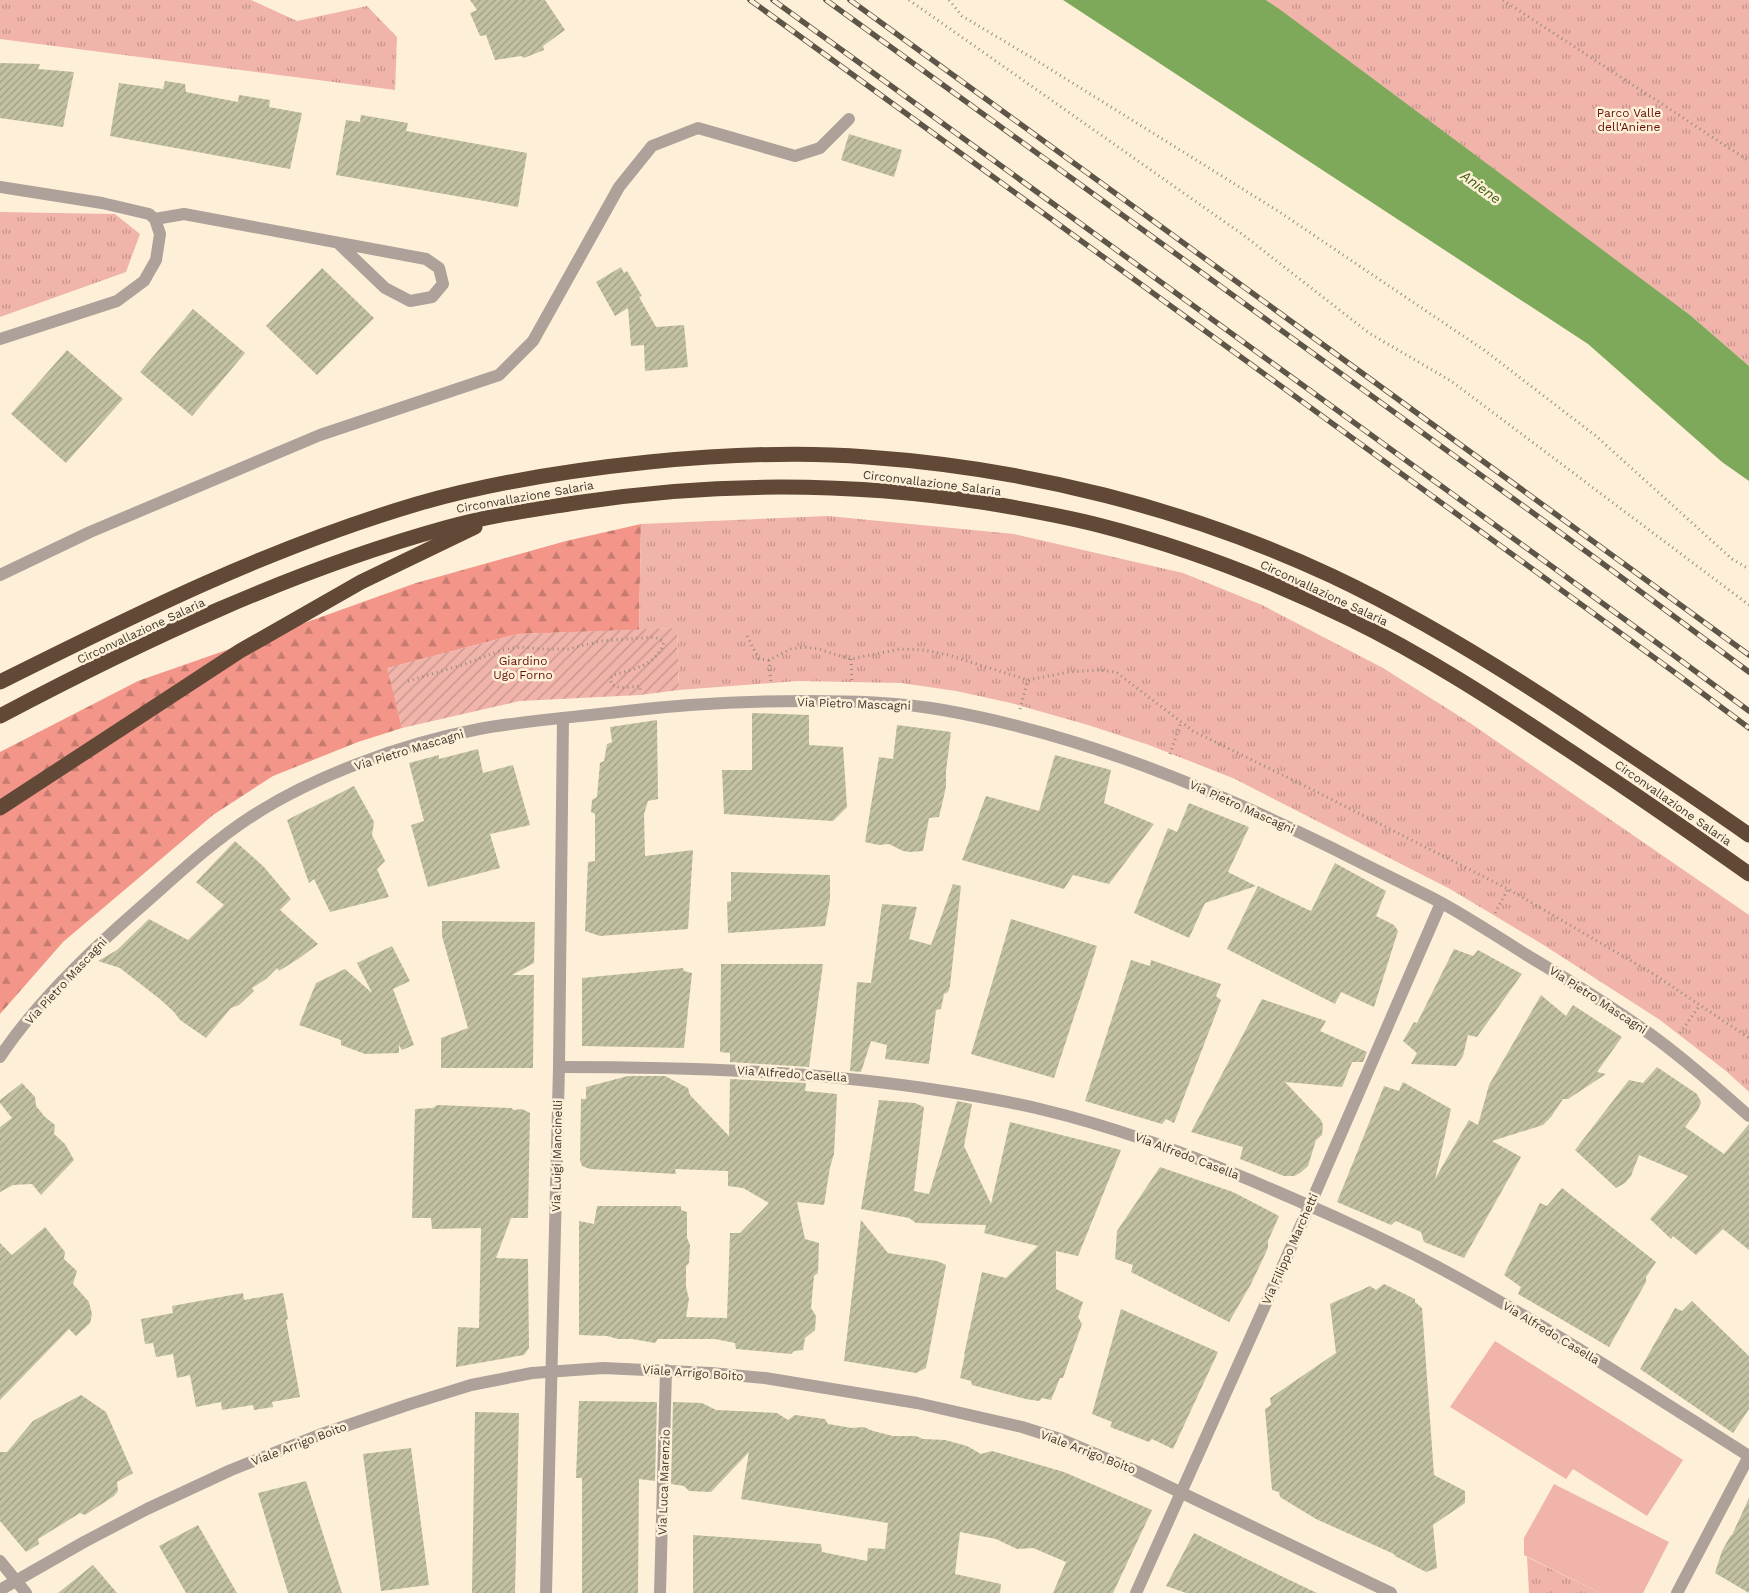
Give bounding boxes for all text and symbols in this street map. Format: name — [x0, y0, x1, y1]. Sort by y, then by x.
park label: Parco Valle dell'Aniene — [1597, 106, 1661, 134]
water label: Aniene — [1457, 167, 1504, 207]
street label: Circonvallazione Salaria — [862, 468, 1002, 498]
street label: Circonvallazione Salaria — [455, 478, 595, 516]
street label: Circonvallazione Salaria — [1258, 557, 1390, 629]
street label: Circonvallazione Salaria — [75, 595, 207, 667]
park label: Giardino Ugo Forno — [493, 654, 553, 682]
street label: Via Pietro Mascagni — [797, 695, 911, 713]
street label: Via Pietro Mascagni — [353, 727, 465, 773]
street label: Circonvallazione Salaria — [1612, 757, 1734, 849]
street label: Via Pietro Mascagni — [1187, 777, 1297, 837]
street label: Via Pietro Mascagni — [22, 935, 110, 1027]
street label: Via Pietro Mascagni — [1547, 963, 1649, 1037]
street label: Via Alfredo Casella — [737, 1063, 848, 1085]
street label: Via Luigi Mancinelli — [549, 1100, 565, 1212]
street label: Via Alfredo Casella — [1133, 1130, 1241, 1182]
street label: Via Filippo Marchetti — [1259, 1191, 1321, 1307]
street label: Via Alfredo Casella — [1500, 1299, 1602, 1367]
street label: Viale Arrigo Boito — [642, 1362, 744, 1384]
street label: Viale Arrigo Boito — [249, 1419, 349, 1469]
street label: Viale Arrigo Boito — [1038, 1427, 1138, 1477]
street label: Via Luca Marenzio — [655, 1429, 673, 1535]

